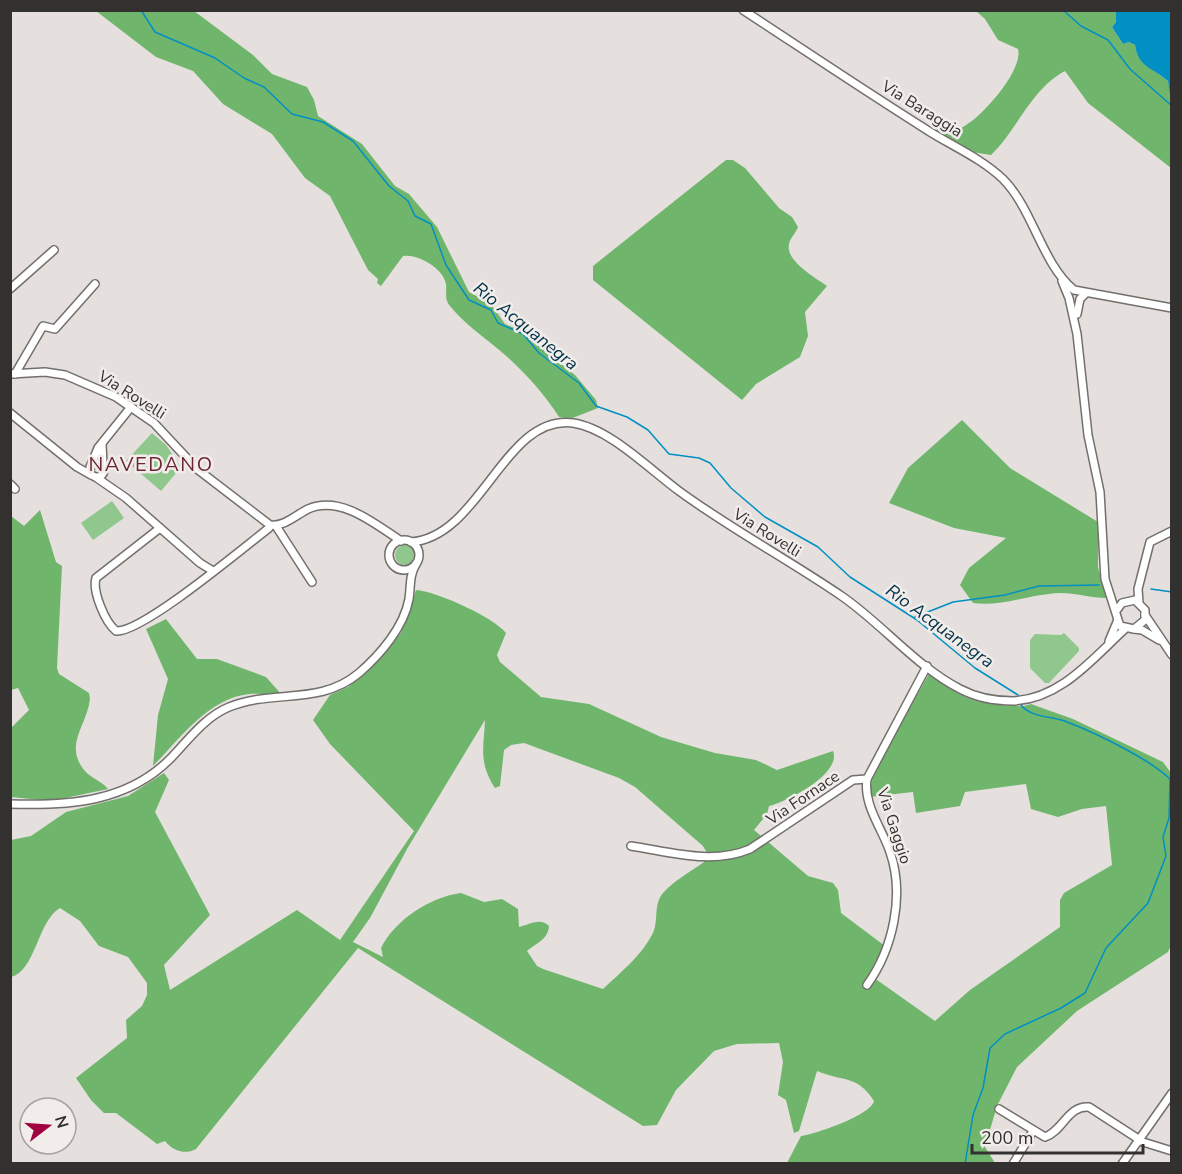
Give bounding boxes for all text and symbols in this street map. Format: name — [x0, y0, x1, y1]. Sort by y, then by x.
street label: Via Baraggia — [876, 75, 967, 143]
water label: Rio Acquanegra — [469, 276, 583, 376]
street label: Via Rovelli — [93, 365, 170, 425]
district label: NAVEDANO — [88, 451, 214, 478]
street label: Via Rovelli — [728, 503, 805, 563]
water label: Rio Acquanegra — [881, 579, 999, 673]
street label: Via Fornace — [761, 765, 844, 831]
street label: Via Gaggio — [871, 784, 917, 867]
north arrow — [18, 1096, 78, 1156]
text: N — [49, 1113, 74, 1131]
scale bar — [972, 1117, 1143, 1155]
text: 200 m — [981, 1126, 1033, 1150]

